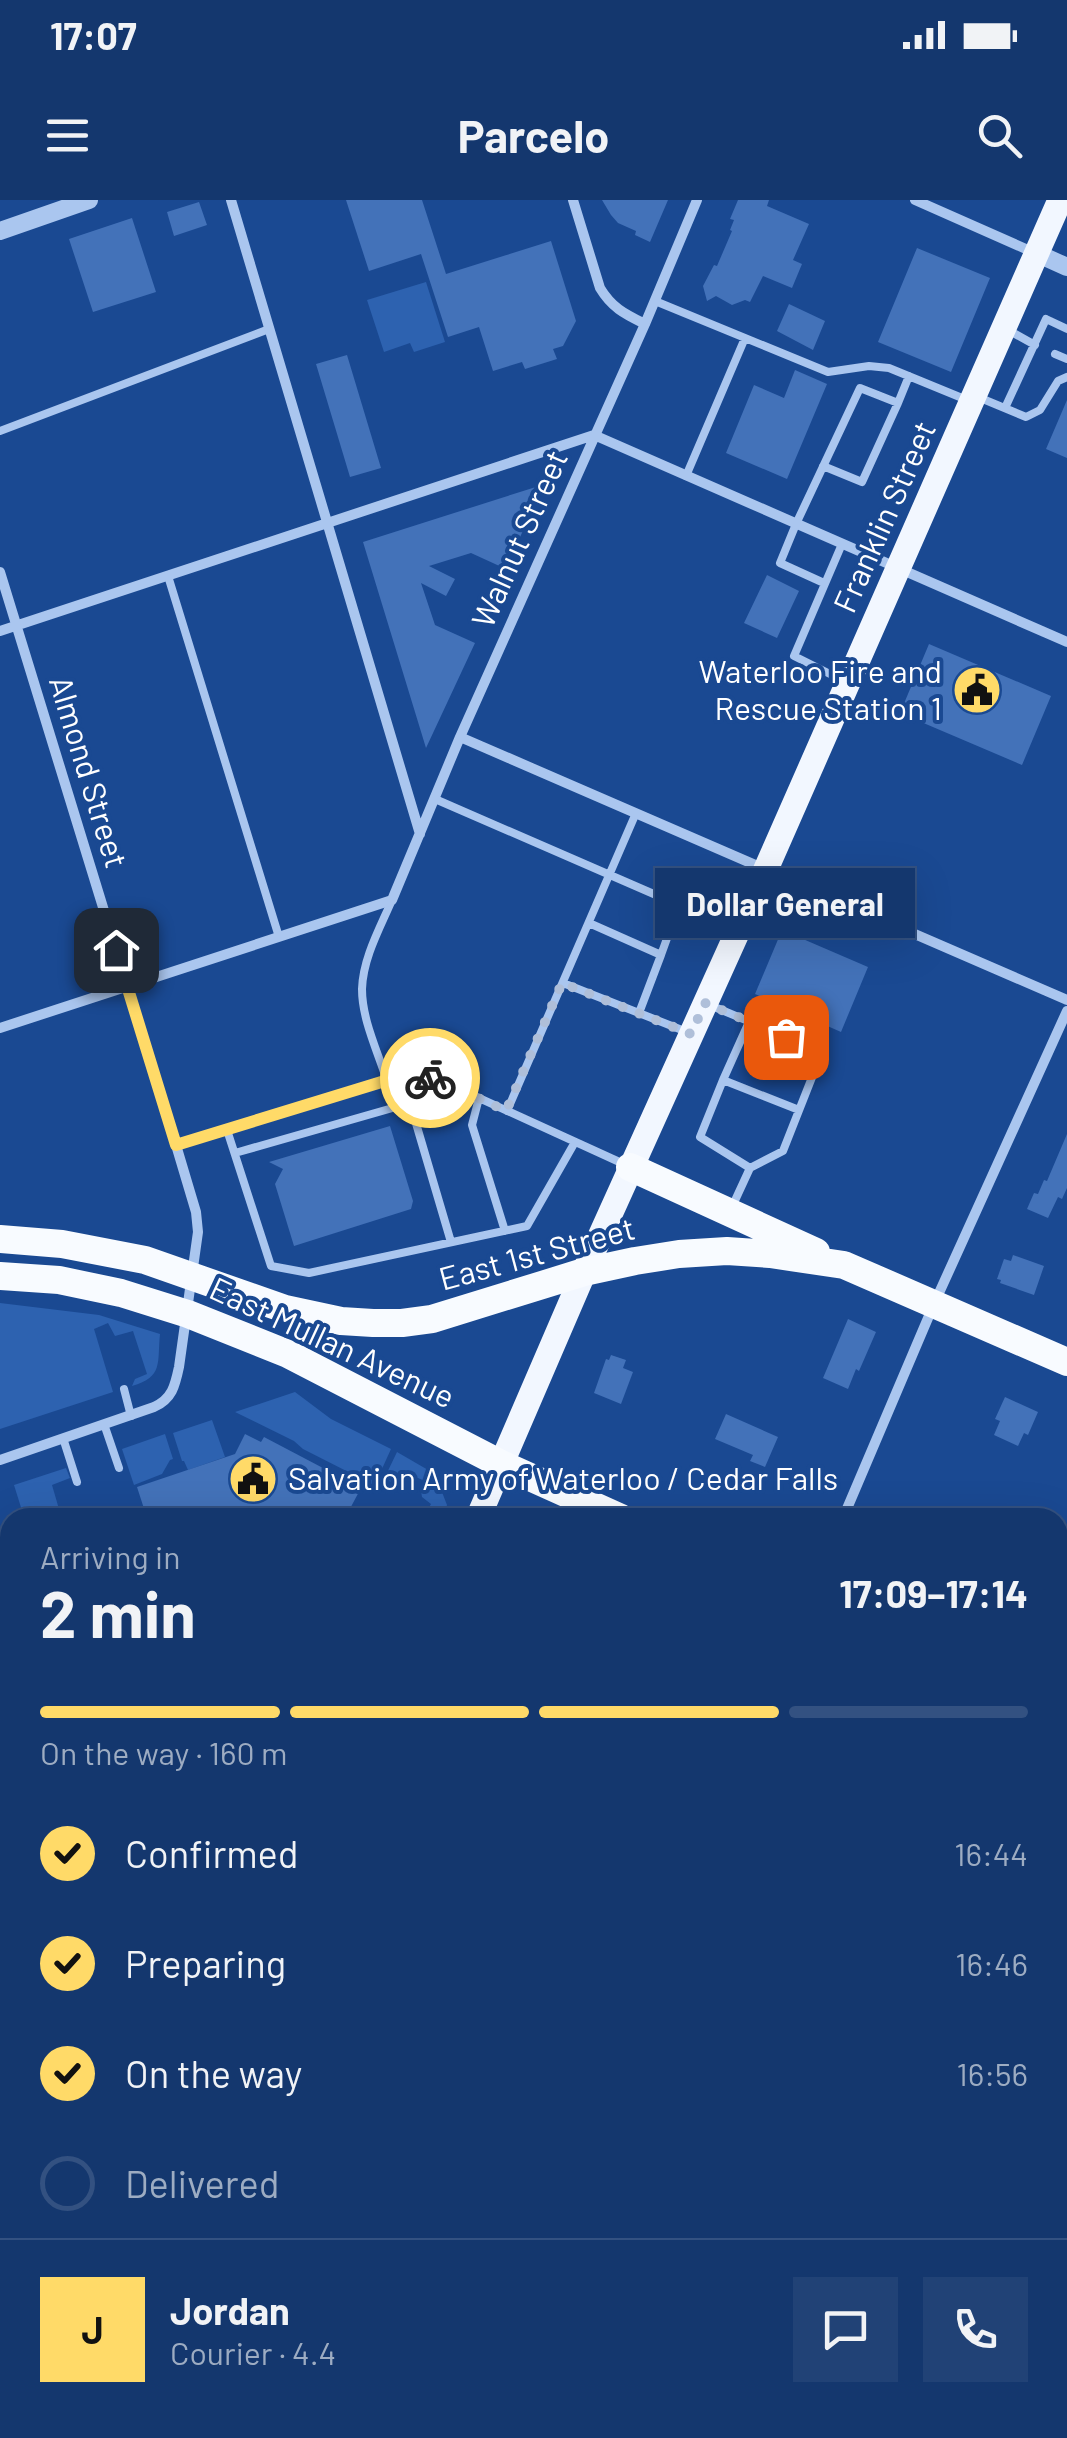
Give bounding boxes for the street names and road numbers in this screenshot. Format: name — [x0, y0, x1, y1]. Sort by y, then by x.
street label: Franklin Street — [824, 415, 942, 618]
street label: Walnut Street — [462, 444, 574, 633]
street label: Almond Street — [43, 671, 137, 872]
street label: East 1st Street — [434, 1208, 639, 1296]
street label: East Mullan Avenue — [204, 1268, 461, 1415]

